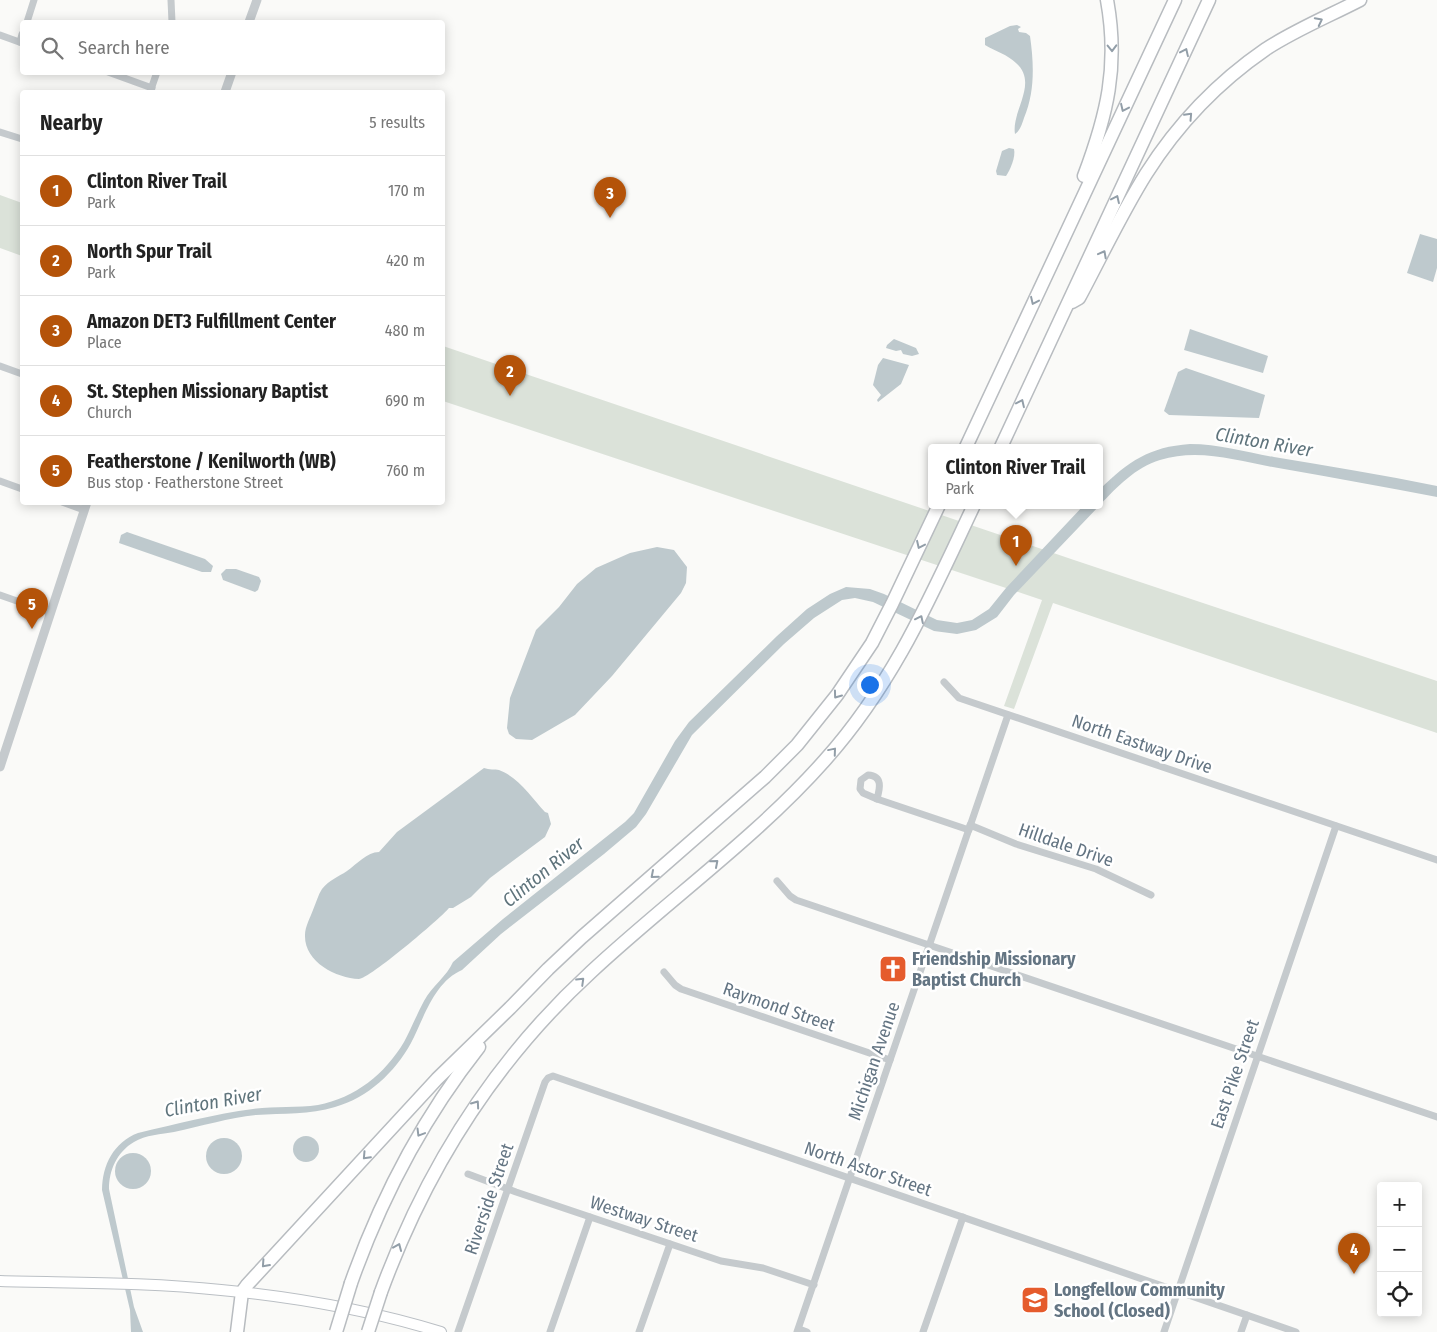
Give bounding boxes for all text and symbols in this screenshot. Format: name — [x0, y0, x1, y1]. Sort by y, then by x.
one-way arrow — [1314, 16, 1323, 27]
search box — [20, 20, 445, 75]
icon: search — [38, 34, 66, 62]
text: Search here — [78, 36, 170, 59]
one-way arrow — [1106, 45, 1117, 53]
one-way arrow — [1179, 48, 1189, 57]
one-way arrow — [1120, 103, 1131, 112]
text: Nearby — [40, 110, 102, 136]
text: 5 results — [369, 113, 425, 132]
one-way arrow — [1183, 113, 1192, 122]
text: Clinton River Trail — [87, 170, 227, 193]
pin: 3 — [594, 177, 626, 218]
text: 1 — [53, 181, 59, 200]
text: 170 m — [388, 181, 425, 200]
text: Park — [87, 193, 115, 212]
one-way arrow — [1110, 195, 1121, 204]
text: North Spur Trail — [87, 240, 212, 263]
one-way arrow — [1097, 250, 1107, 259]
text: 2 — [52, 251, 60, 270]
text: 420 m — [386, 251, 425, 270]
text: Park — [87, 263, 115, 282]
one-way arrow — [1030, 296, 1041, 305]
text: Amazon DET3 Fulfillment Center — [87, 310, 336, 333]
text: 3 — [52, 321, 60, 340]
text: 480 m — [385, 321, 425, 340]
text: Place — [87, 333, 122, 352]
pin: 2 — [494, 355, 526, 396]
text: St. Stephen Missionary Baptist — [87, 380, 328, 403]
text: 4 — [52, 391, 60, 410]
text: 690 m — [385, 391, 425, 410]
one-way arrow — [1015, 399, 1026, 408]
text: Church — [87, 403, 132, 422]
water label: Clinton River — [1214, 422, 1316, 462]
popup — [928, 444, 1103, 509]
text: Featherstone / Kenilworth (WB) — [87, 450, 336, 473]
text: Clinton River Trail — [946, 456, 1085, 479]
text: 5 — [52, 461, 60, 480]
text: 760 m — [387, 461, 425, 480]
text: Bus stop · Featherstone Street — [87, 473, 283, 492]
text: Park — [946, 479, 974, 498]
pin: 1 — [1000, 525, 1032, 566]
one-way arrow — [916, 540, 927, 549]
pin: 5 — [16, 588, 48, 629]
one-way arrow — [914, 615, 924, 624]
your location — [857, 672, 883, 698]
one-way arrow — [834, 689, 843, 699]
street label: North Eastway Drive — [1069, 710, 1215, 778]
one-way arrow — [827, 748, 836, 757]
street label: Hilldale Drive — [1016, 818, 1116, 872]
water label: Clinton River — [498, 831, 589, 912]
one-way arrow — [710, 859, 719, 868]
one-way arrow — [650, 869, 659, 878]
place label: Friendship Missionary Baptist Church — [912, 948, 1076, 991]
church icon: Friendship Missionary Baptist Church — [878, 954, 908, 984]
one-way arrow — [575, 978, 584, 987]
street label: Raymond Street — [720, 978, 838, 1037]
street label: Michigan Avenue — [843, 999, 905, 1123]
street label: East Pike Street — [1206, 1016, 1264, 1132]
water label: Clinton River — [163, 1082, 265, 1122]
one-way arrow — [470, 1100, 479, 1110]
one-way arrow — [417, 1127, 427, 1136]
street label: North Astor Street — [801, 1137, 935, 1201]
street label: Riverside Street — [460, 1140, 518, 1258]
one-way arrow — [363, 1150, 372, 1159]
map controls — [1377, 1182, 1422, 1317]
button: + — [1377, 1182, 1422, 1227]
street label: Westway Street — [587, 1191, 701, 1247]
button: − — [1377, 1227, 1422, 1272]
pin: 4 — [1338, 1233, 1370, 1274]
one-way arrow — [393, 1243, 403, 1251]
one-way arrow — [262, 1258, 271, 1267]
button: locate — [1377, 1272, 1422, 1317]
place label: Longfellow Community School (Closed) — [1054, 1279, 1225, 1322]
school or university icon: Longfellow Community School (Closed) — [1020, 1285, 1050, 1315]

